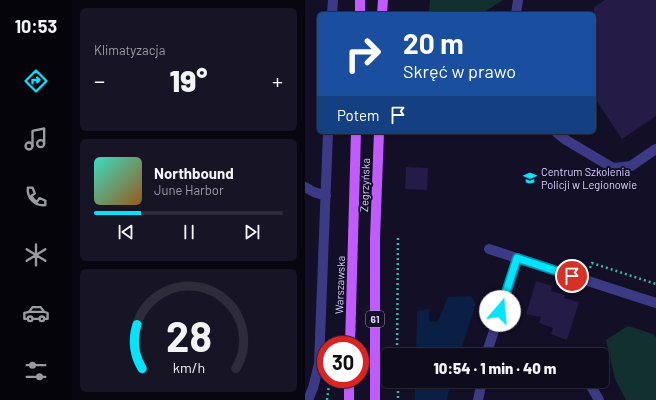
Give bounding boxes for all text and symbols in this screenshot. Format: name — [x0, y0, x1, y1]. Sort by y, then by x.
text: 10:53 — [15, 15, 57, 37]
text: 20 m — [403, 26, 464, 60]
icon: right — [337, 28, 389, 80]
text: Klimatyzacja — [94, 42, 165, 58]
text: Skręć w prawo — [403, 60, 516, 82]
text: 19° — [170, 62, 207, 98]
icon: directions — [22, 67, 50, 95]
text: − — [94, 67, 105, 93]
text: + — [272, 67, 283, 93]
icon: arrive — [387, 104, 409, 126]
text: Potem — [337, 106, 379, 124]
icon: music — [22, 125, 50, 153]
street label: Zegrzyńska — [357, 158, 372, 212]
text: Northbound — [154, 164, 234, 182]
place label: Centrum Szkolenia Policji w Legionowie — [541, 165, 637, 191]
school or university icon: Centrum Szkolenia Policji w Legionowie — [522, 170, 538, 186]
text: June Harbor — [154, 182, 224, 198]
icon: phone — [22, 183, 50, 211]
icon: previous — [115, 221, 137, 243]
icon: pause — [178, 221, 200, 243]
icon: next — [241, 221, 263, 243]
icon: climate — [22, 241, 50, 269]
street label: Warszawska — [332, 256, 347, 314]
pin — [555, 259, 589, 293]
icon: arrive — [561, 265, 583, 287]
position arrow — [479, 290, 521, 332]
icon: car — [22, 299, 50, 327]
text: 28 — [166, 309, 211, 359]
road number: 61 — [366, 311, 384, 327]
speed limit sign: 30 — [317, 336, 369, 388]
icon: filters — [22, 357, 50, 385]
text: km/h — [172, 358, 205, 375]
text: 10:54 · 1 min · 40 m — [434, 359, 556, 377]

